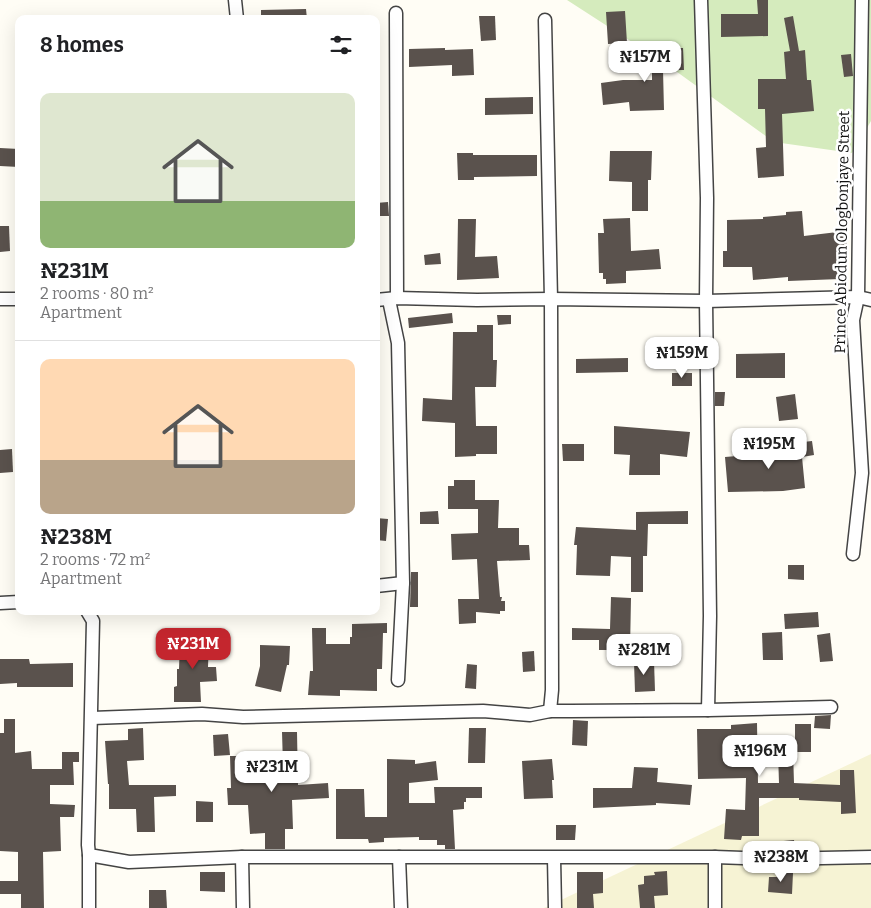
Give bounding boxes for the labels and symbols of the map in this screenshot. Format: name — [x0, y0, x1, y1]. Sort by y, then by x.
pin: ₦157M — [610, 41, 680, 83]
street label: Prince Abiodun Ologbonjaye Street — [831, 110, 853, 353]
pin: ₦159M — [647, 336, 717, 379]
pin: ₦195M — [734, 428, 804, 470]
pin: ₦231M — [158, 628, 228, 670]
pin: ₦281M — [609, 634, 679, 676]
pin: ₦196M — [725, 734, 795, 777]
pin: ₦231M — [237, 750, 307, 793]
pin: ₦238M — [746, 840, 816, 883]

